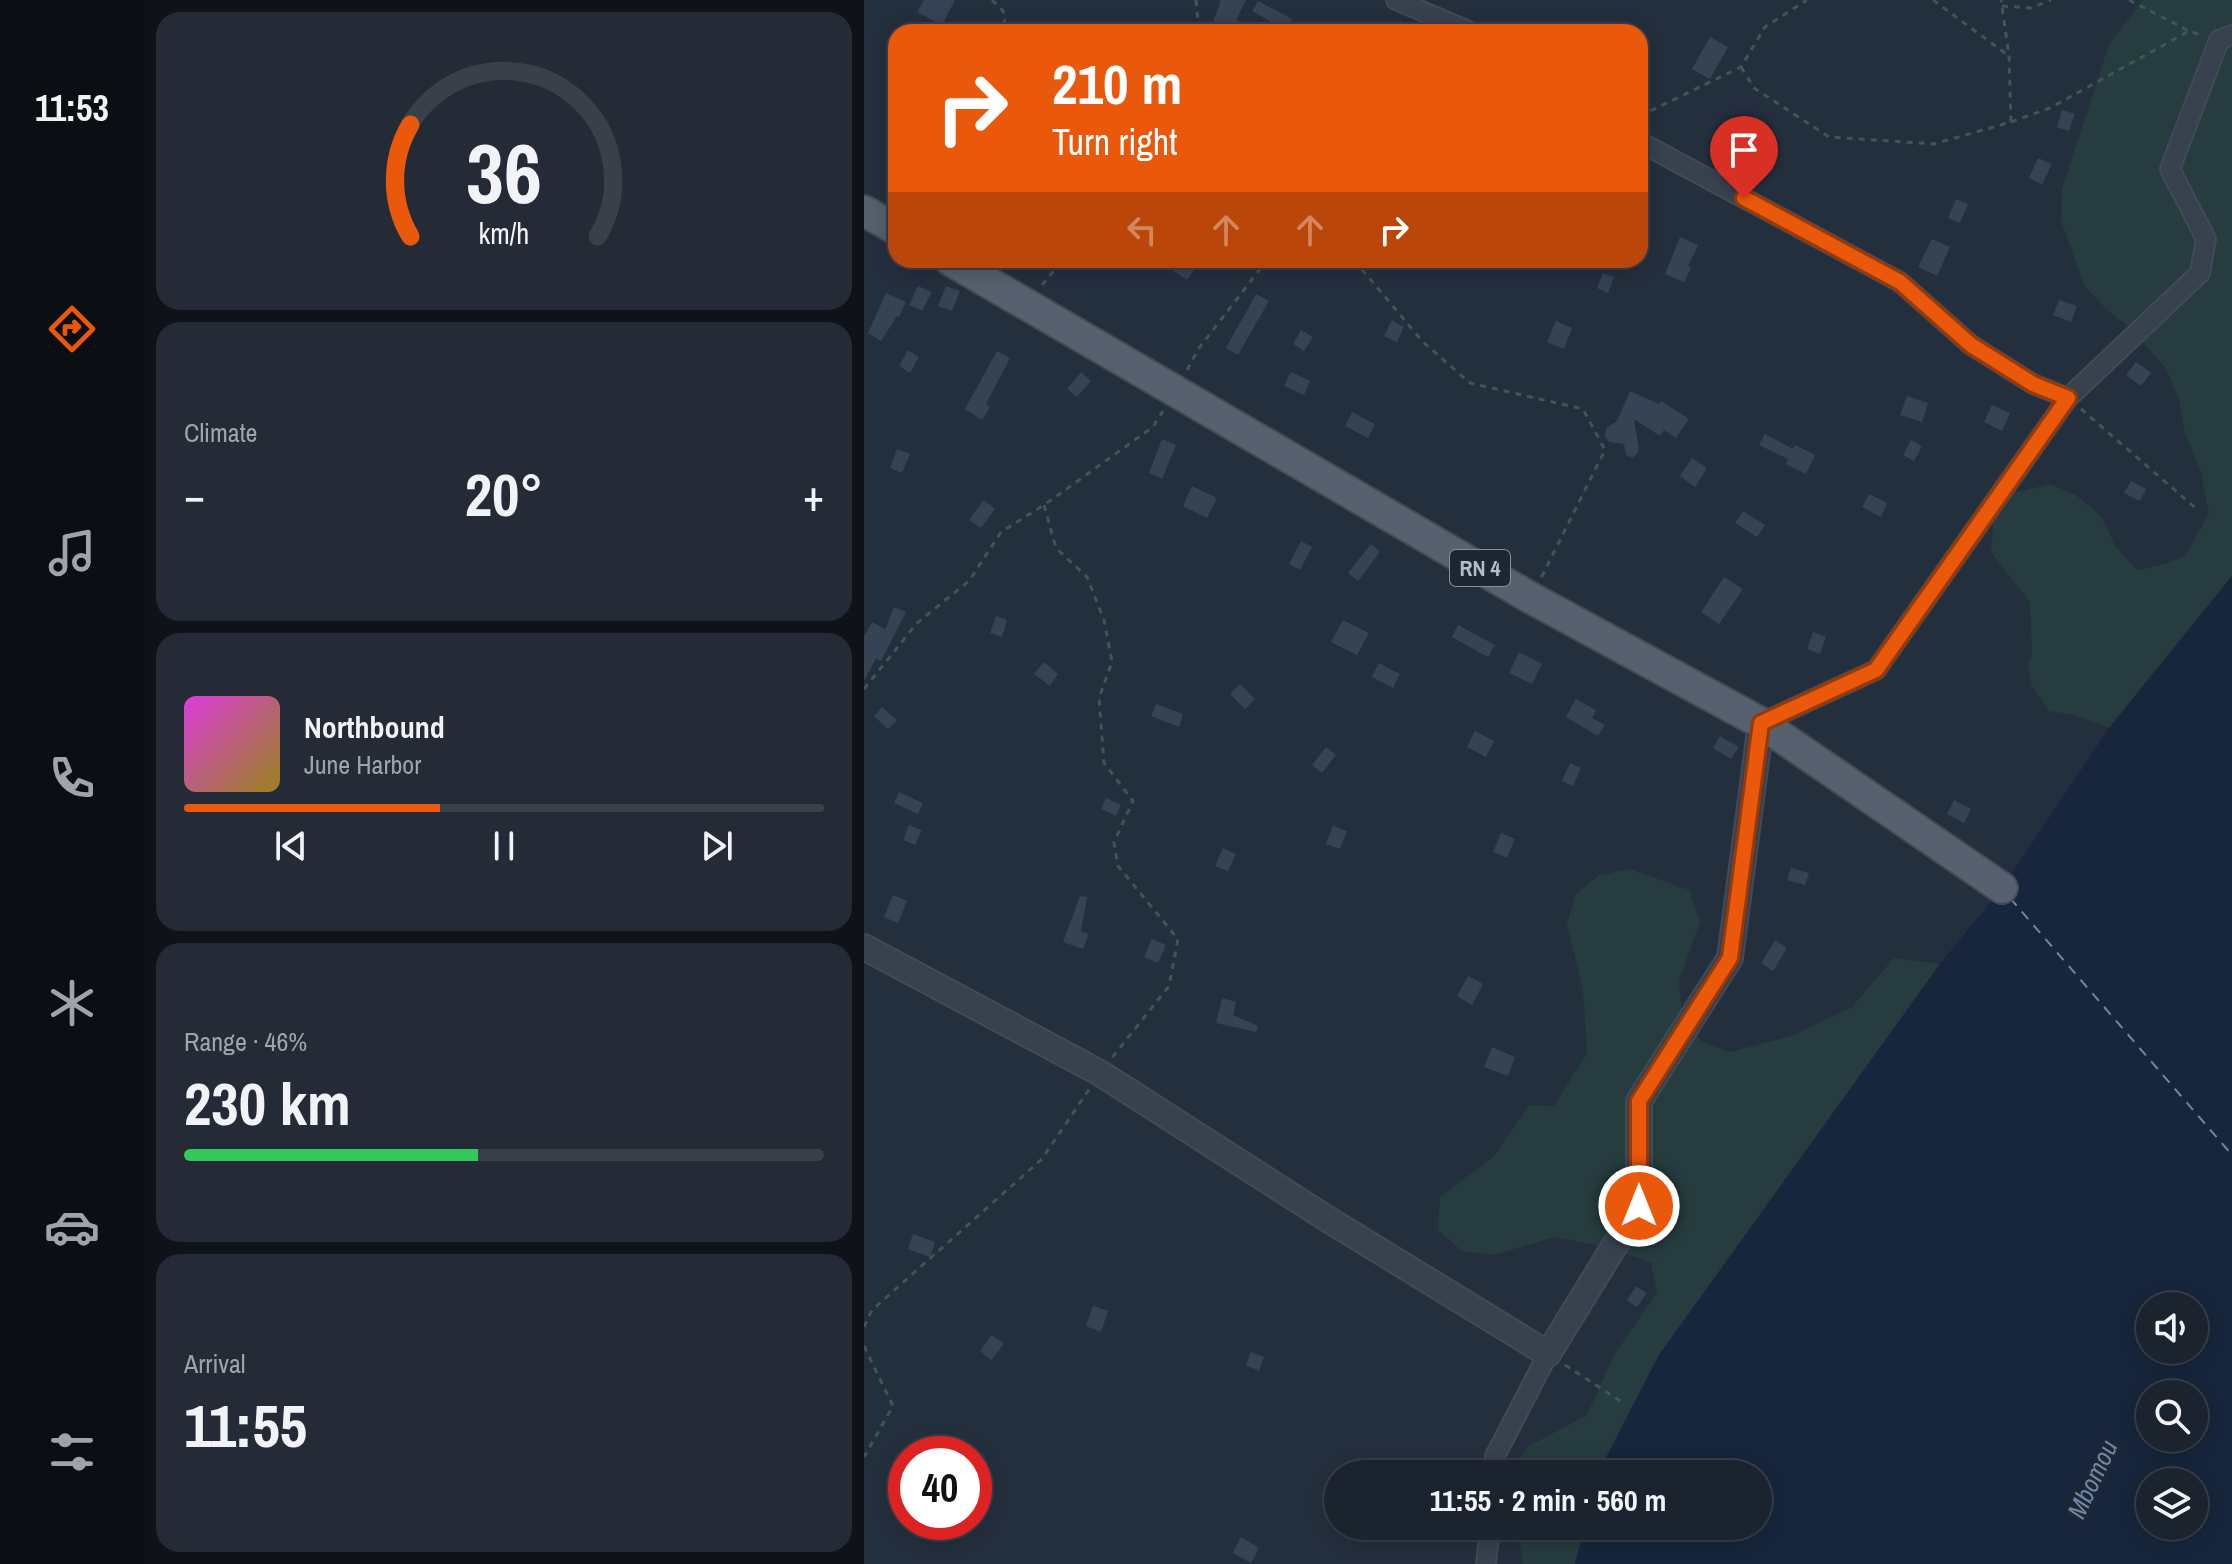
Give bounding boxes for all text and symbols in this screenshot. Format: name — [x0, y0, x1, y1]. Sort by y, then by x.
text: 210 m — [1052, 46, 1182, 121]
icon: right — [920, 56, 1024, 160]
text: 11:53 — [35, 84, 109, 132]
pin — [1710, 116, 1778, 198]
text: 36 — [466, 117, 542, 229]
text: Turn right — [1052, 118, 1177, 166]
icon: arrive — [1722, 128, 1766, 172]
icon: left — [1120, 208, 1164, 252]
icon: ahead — [1204, 208, 1248, 252]
icon: ahead — [1288, 208, 1332, 252]
icon: right — [1372, 208, 1416, 252]
text: km/h — [479, 214, 529, 253]
icon: directions — [44, 301, 100, 357]
text: Climate — [184, 415, 257, 450]
text: 20° — [465, 454, 543, 535]
text: − — [184, 465, 205, 525]
text: + — [803, 465, 824, 525]
icon: music — [44, 525, 100, 581]
road number: RN 4 — [1450, 550, 1510, 586]
text: Northbound — [304, 707, 445, 747]
text: June Harbor — [304, 747, 421, 782]
icon: phone — [44, 750, 100, 806]
icon: previous — [269, 824, 313, 868]
icon: pause — [482, 824, 526, 868]
icon: next — [695, 824, 739, 868]
icon: climate — [44, 975, 100, 1031]
text: Range · 46% — [184, 1024, 307, 1059]
text: 230 km — [184, 1063, 351, 1144]
position arrow — [1597, 1164, 1681, 1248]
icon: car — [44, 1199, 100, 1255]
map controls — [2136, 1292, 2208, 1540]
button: sound — [2136, 1292, 2208, 1364]
text: Arrival — [184, 1346, 246, 1381]
button: search — [2136, 1380, 2208, 1452]
text: 11:55 — [184, 1385, 307, 1466]
icon: filters — [44, 1424, 100, 1480]
water label: Mbomou — [2059, 1434, 2125, 1524]
speed limit sign: 40 — [888, 1436, 992, 1540]
button: layers — [2136, 1468, 2208, 1540]
text: 11:55 · 2 min · 560 m — [1430, 1480, 1666, 1520]

